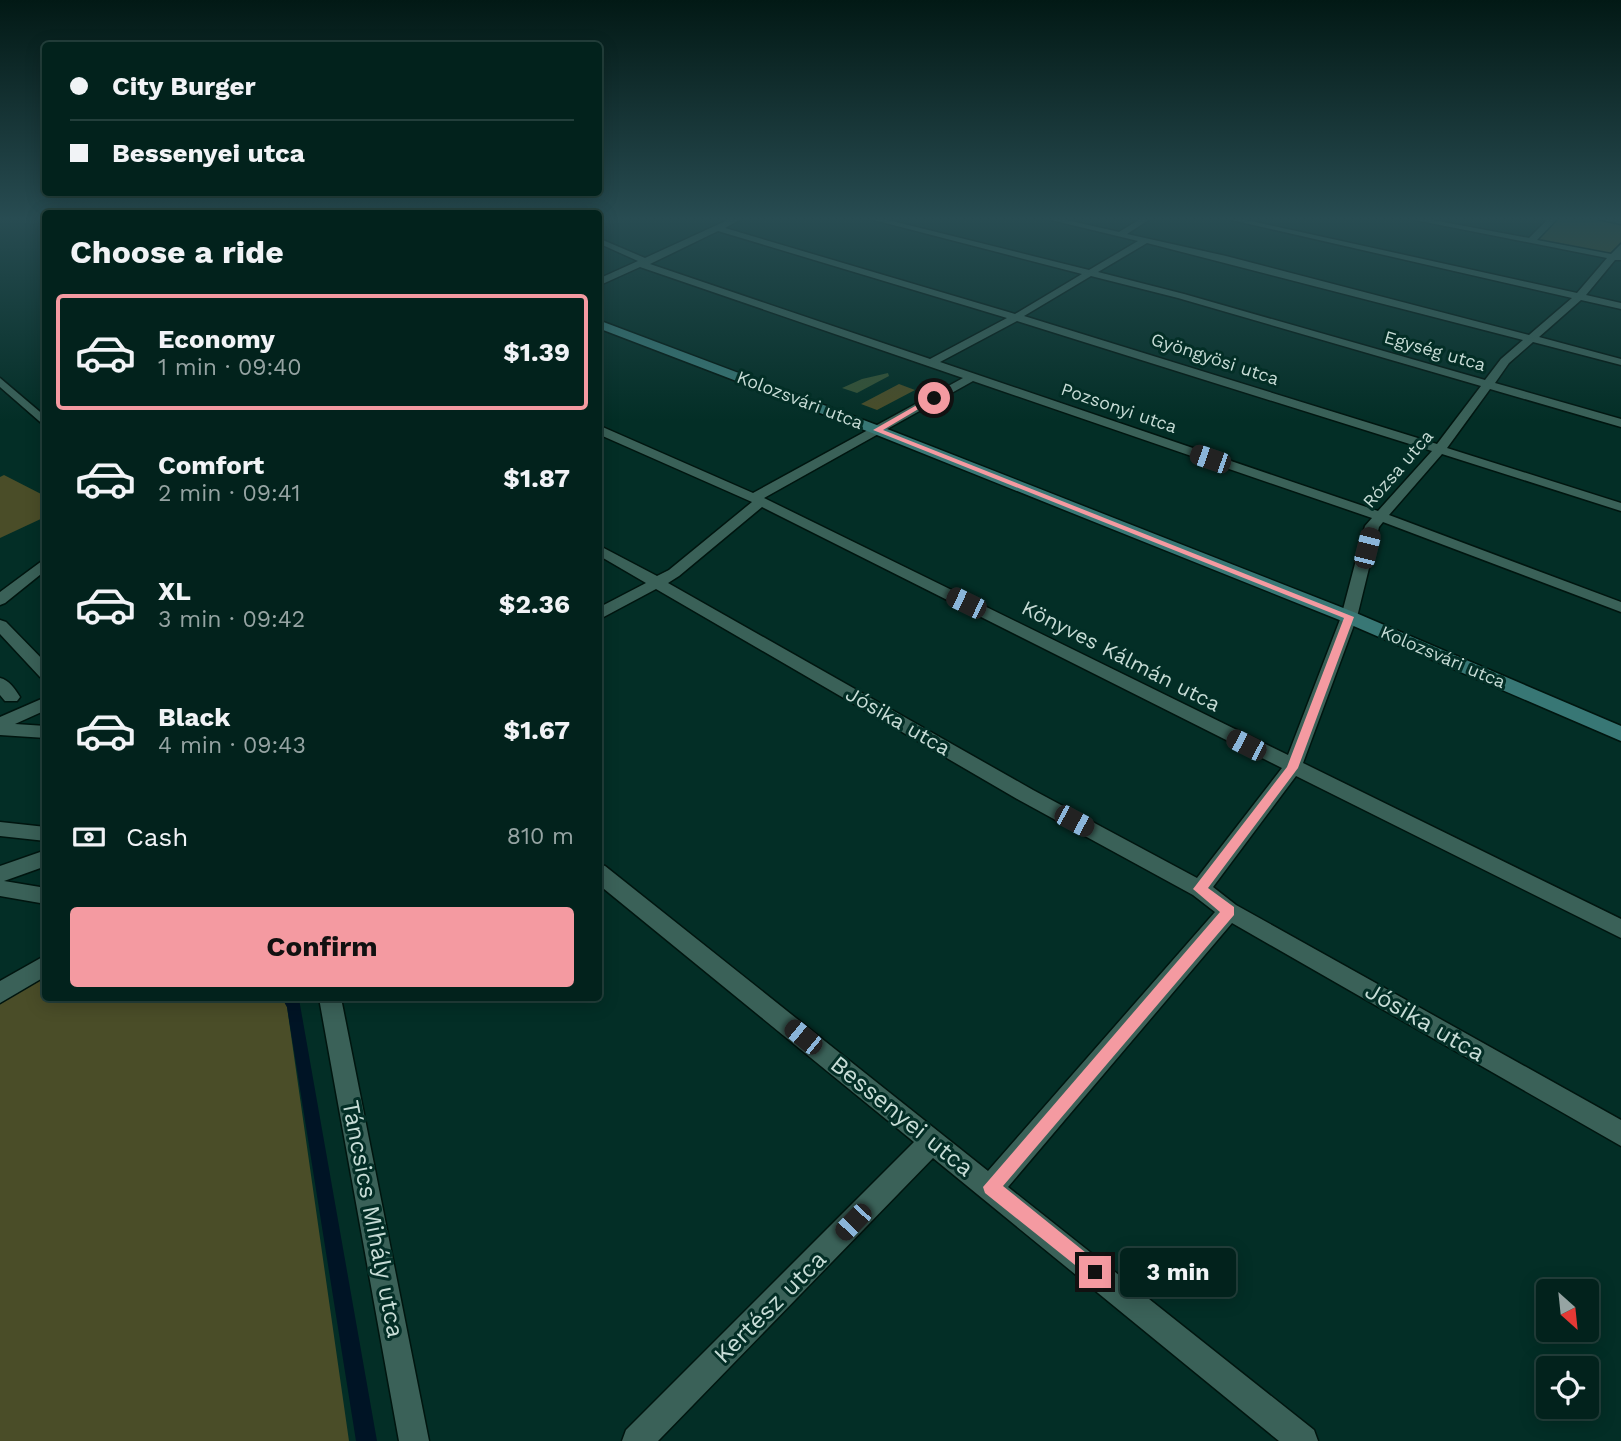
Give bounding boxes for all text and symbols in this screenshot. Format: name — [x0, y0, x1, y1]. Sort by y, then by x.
text: City Burger — [112, 71, 256, 101]
text: Bessenyei utca — [112, 138, 305, 168]
text: Choose a ride — [70, 233, 284, 271]
icon: car — [74, 321, 137, 384]
text: Economy — [158, 324, 275, 354]
street label: Egység utca — [1382, 326, 1488, 375]
street label: Gyöngyösi utca — [1149, 328, 1282, 389]
text: $1.39 — [503, 337, 570, 367]
text: 1 min · 09:40 — [158, 354, 302, 381]
street label: Kolozsvári utca — [734, 366, 866, 433]
street label: Pozsonyi utca — [1058, 378, 1180, 437]
route start — [918, 382, 950, 414]
street label: Rózsa utca — [1358, 425, 1437, 512]
car — [1187, 442, 1234, 476]
icon: car — [74, 447, 137, 510]
text: Comfort — [158, 450, 264, 480]
text: $1.87 — [503, 463, 570, 493]
text: 2 min · 09:41 — [158, 480, 300, 507]
car — [1352, 525, 1383, 571]
icon: car — [74, 573, 137, 636]
text: XL — [158, 576, 191, 606]
car — [943, 584, 990, 622]
text: $2.36 — [499, 589, 570, 619]
street label: Könyves Kálmán utca — [1018, 595, 1225, 717]
text: 3 min · 09:42 — [158, 606, 305, 633]
street label: Kolozsvári utca — [1378, 621, 1509, 692]
street label: Jósika utca — [841, 681, 955, 761]
icon: car — [74, 699, 137, 762]
text: Black — [158, 702, 230, 732]
text: $1.67 — [503, 715, 570, 745]
car — [1223, 726, 1270, 764]
text: 4 min · 09:43 — [158, 732, 306, 759]
car — [1051, 802, 1098, 840]
icon: cash — [70, 818, 108, 856]
text: Cash — [126, 822, 188, 852]
text: 810 m — [507, 823, 574, 850]
button: Confirm — [70, 907, 574, 987]
street label: Jósika utca — [1360, 977, 1490, 1067]
car — [781, 1016, 826, 1058]
street label: Bessenyei utca — [825, 1050, 979, 1182]
street label: Táncsics Mihály utca — [336, 1098, 410, 1340]
car — [831, 1200, 876, 1244]
street label: Kertész utca — [708, 1245, 832, 1369]
callout: 3 min — [1120, 1248, 1235, 1296]
route end — [1079, 1256, 1111, 1288]
text: 3 min — [1147, 1259, 1209, 1286]
north arrow — [1536, 1279, 1600, 1342]
map controls — [1536, 1279, 1599, 1419]
button: locate — [1536, 1356, 1599, 1419]

